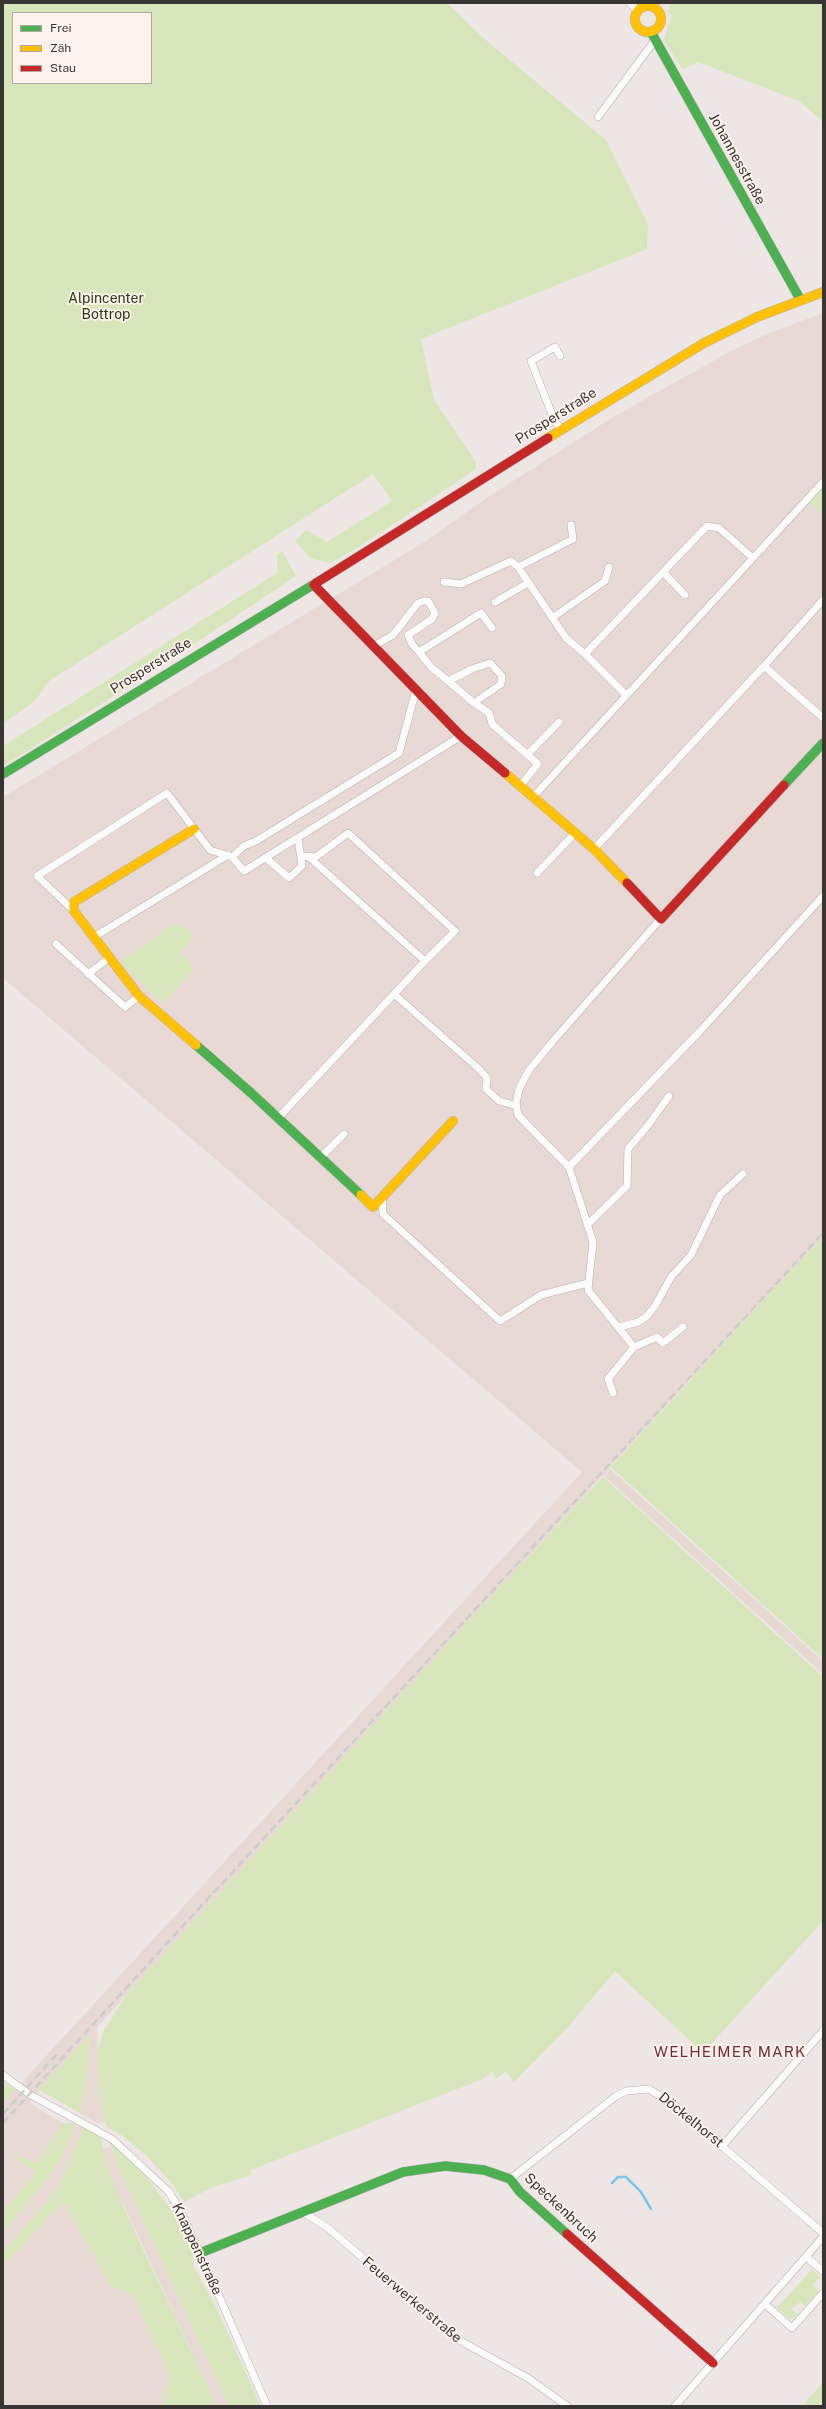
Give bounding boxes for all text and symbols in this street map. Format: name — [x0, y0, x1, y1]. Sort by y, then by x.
legend — [12, 12, 152, 84]
text: Frei — [50, 21, 72, 35]
text: Zäh — [50, 41, 71, 55]
text: Stau — [50, 61, 76, 75]
street label: Johannesstraße — [705, 110, 769, 208]
park label: Alpincenter Bottrop — [68, 291, 144, 324]
street label: Prosperstraße — [512, 384, 600, 448]
street label: Prosperstraße — [107, 634, 195, 698]
district label: WELHEIMER MARK — [654, 2043, 806, 2061]
street label: Döckelhorst — [655, 2089, 727, 2151]
street label: Speckenbruch — [521, 2170, 601, 2246]
street label: Knappenstraße — [168, 2200, 226, 2298]
street label: Feuerwerkerstraße — [359, 2254, 465, 2346]

